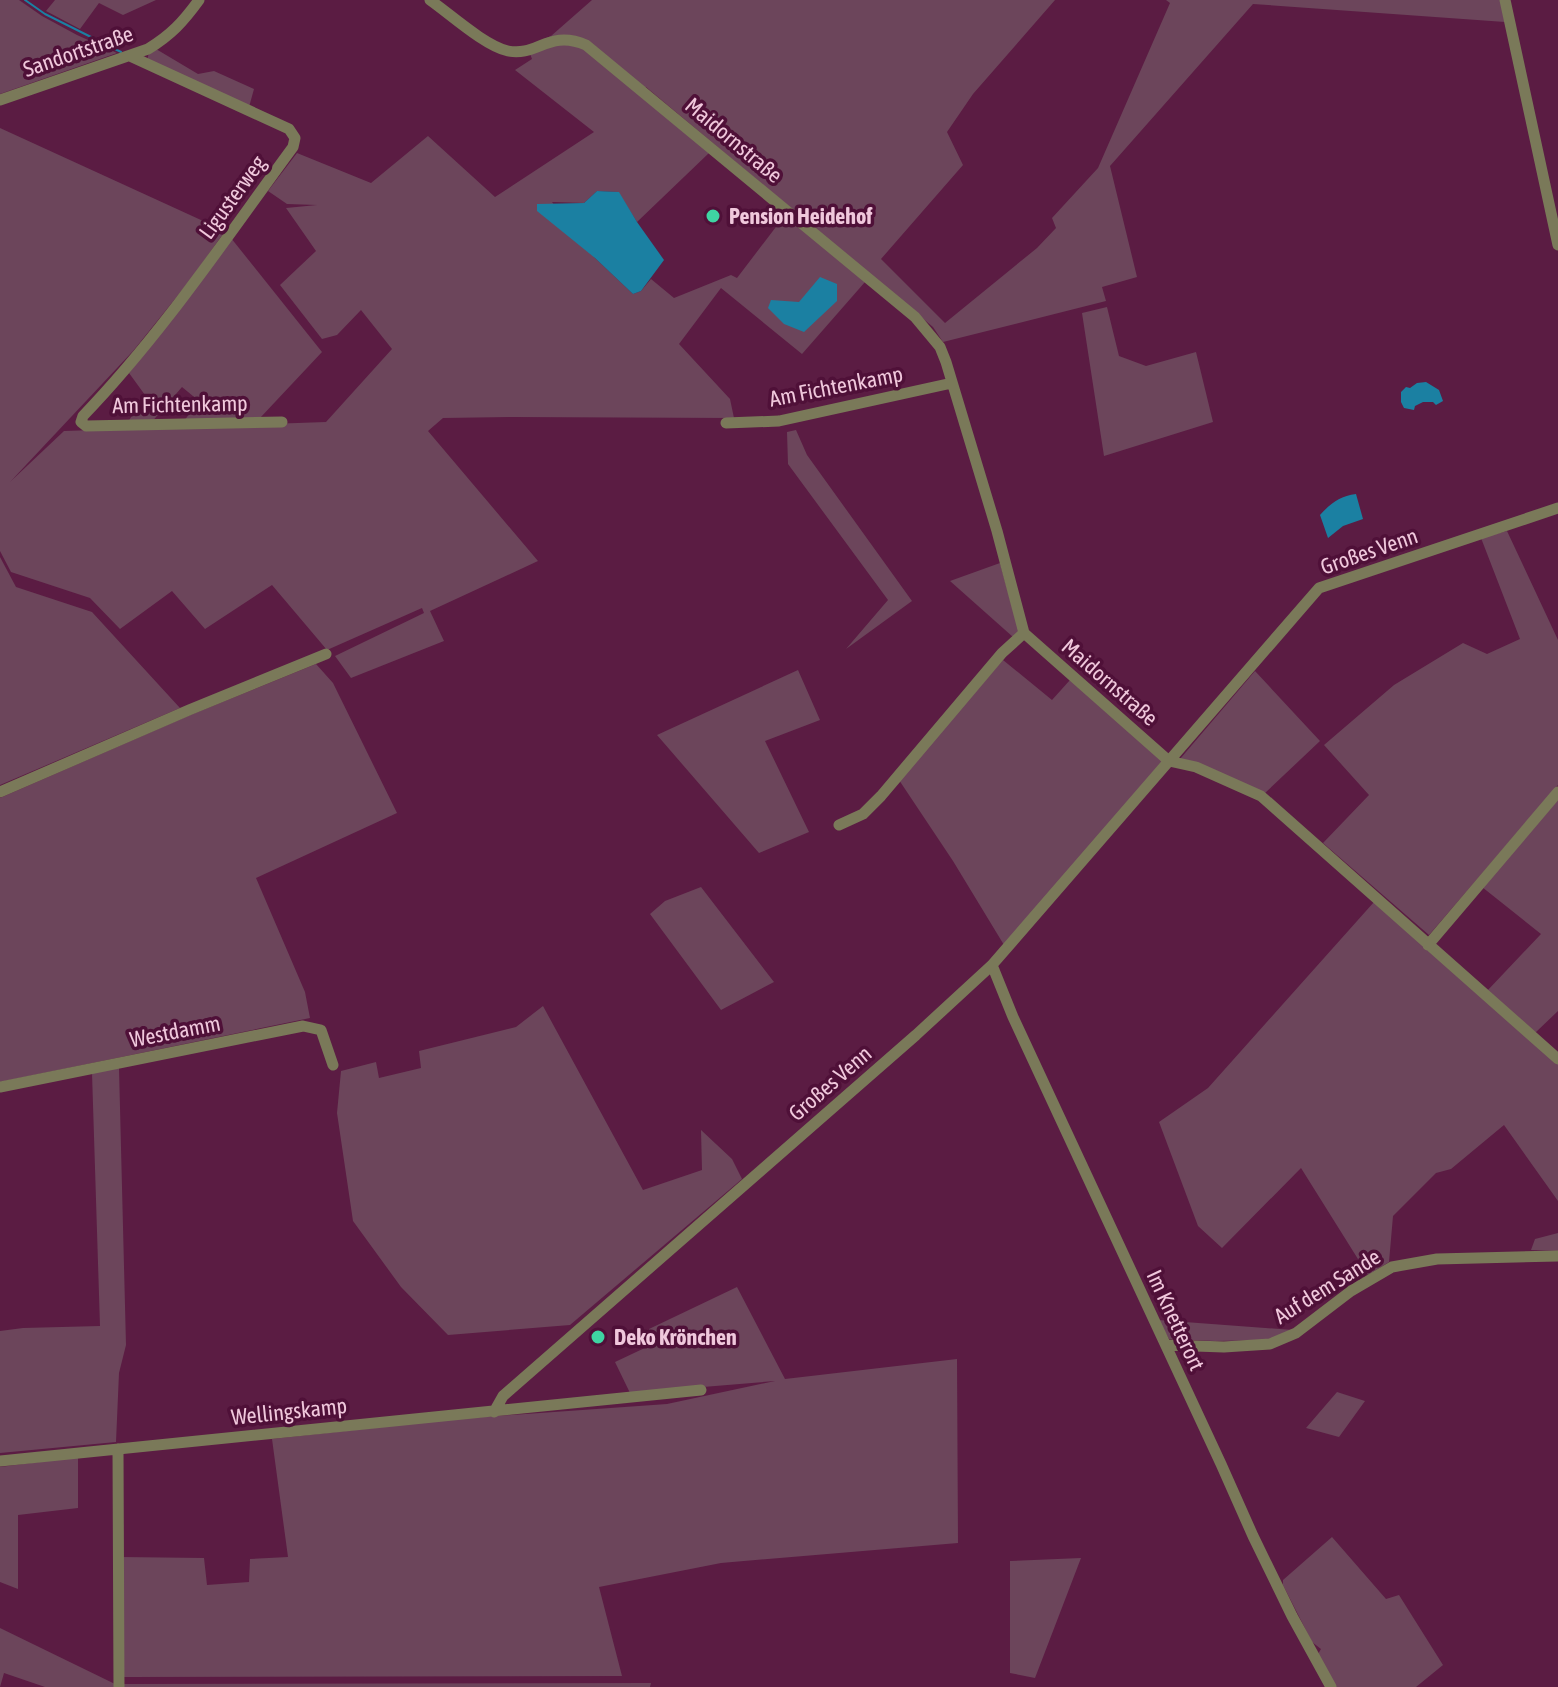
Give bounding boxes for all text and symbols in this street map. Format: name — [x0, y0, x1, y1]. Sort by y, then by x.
street label: Sandortstraße — [20, 20, 136, 82]
street label: Maidornstraße — [680, 92, 788, 188]
street label: Ligusterweg — [193, 150, 271, 244]
place label: Pension Heidehof — [729, 203, 873, 229]
marker: Pension Heidehof — [704, 207, 722, 225]
street label: Am Fichtenkamp — [767, 360, 905, 412]
street label: Am Fichtenkamp — [112, 390, 248, 418]
street label: Großes Venn — [1317, 522, 1421, 580]
street label: Maidornstraße — [1057, 633, 1163, 731]
street label: Westdamm — [128, 1010, 222, 1052]
street label: Großes Venn — [783, 1040, 877, 1126]
street label: Auf dem Sande — [1269, 1243, 1385, 1329]
street label: Im Knetterort — [1141, 1266, 1211, 1374]
place label: Deko Krönchen — [614, 1324, 737, 1350]
marker: Deko Krönchen — [589, 1328, 607, 1346]
street label: Wellingskamp — [230, 1392, 348, 1430]

